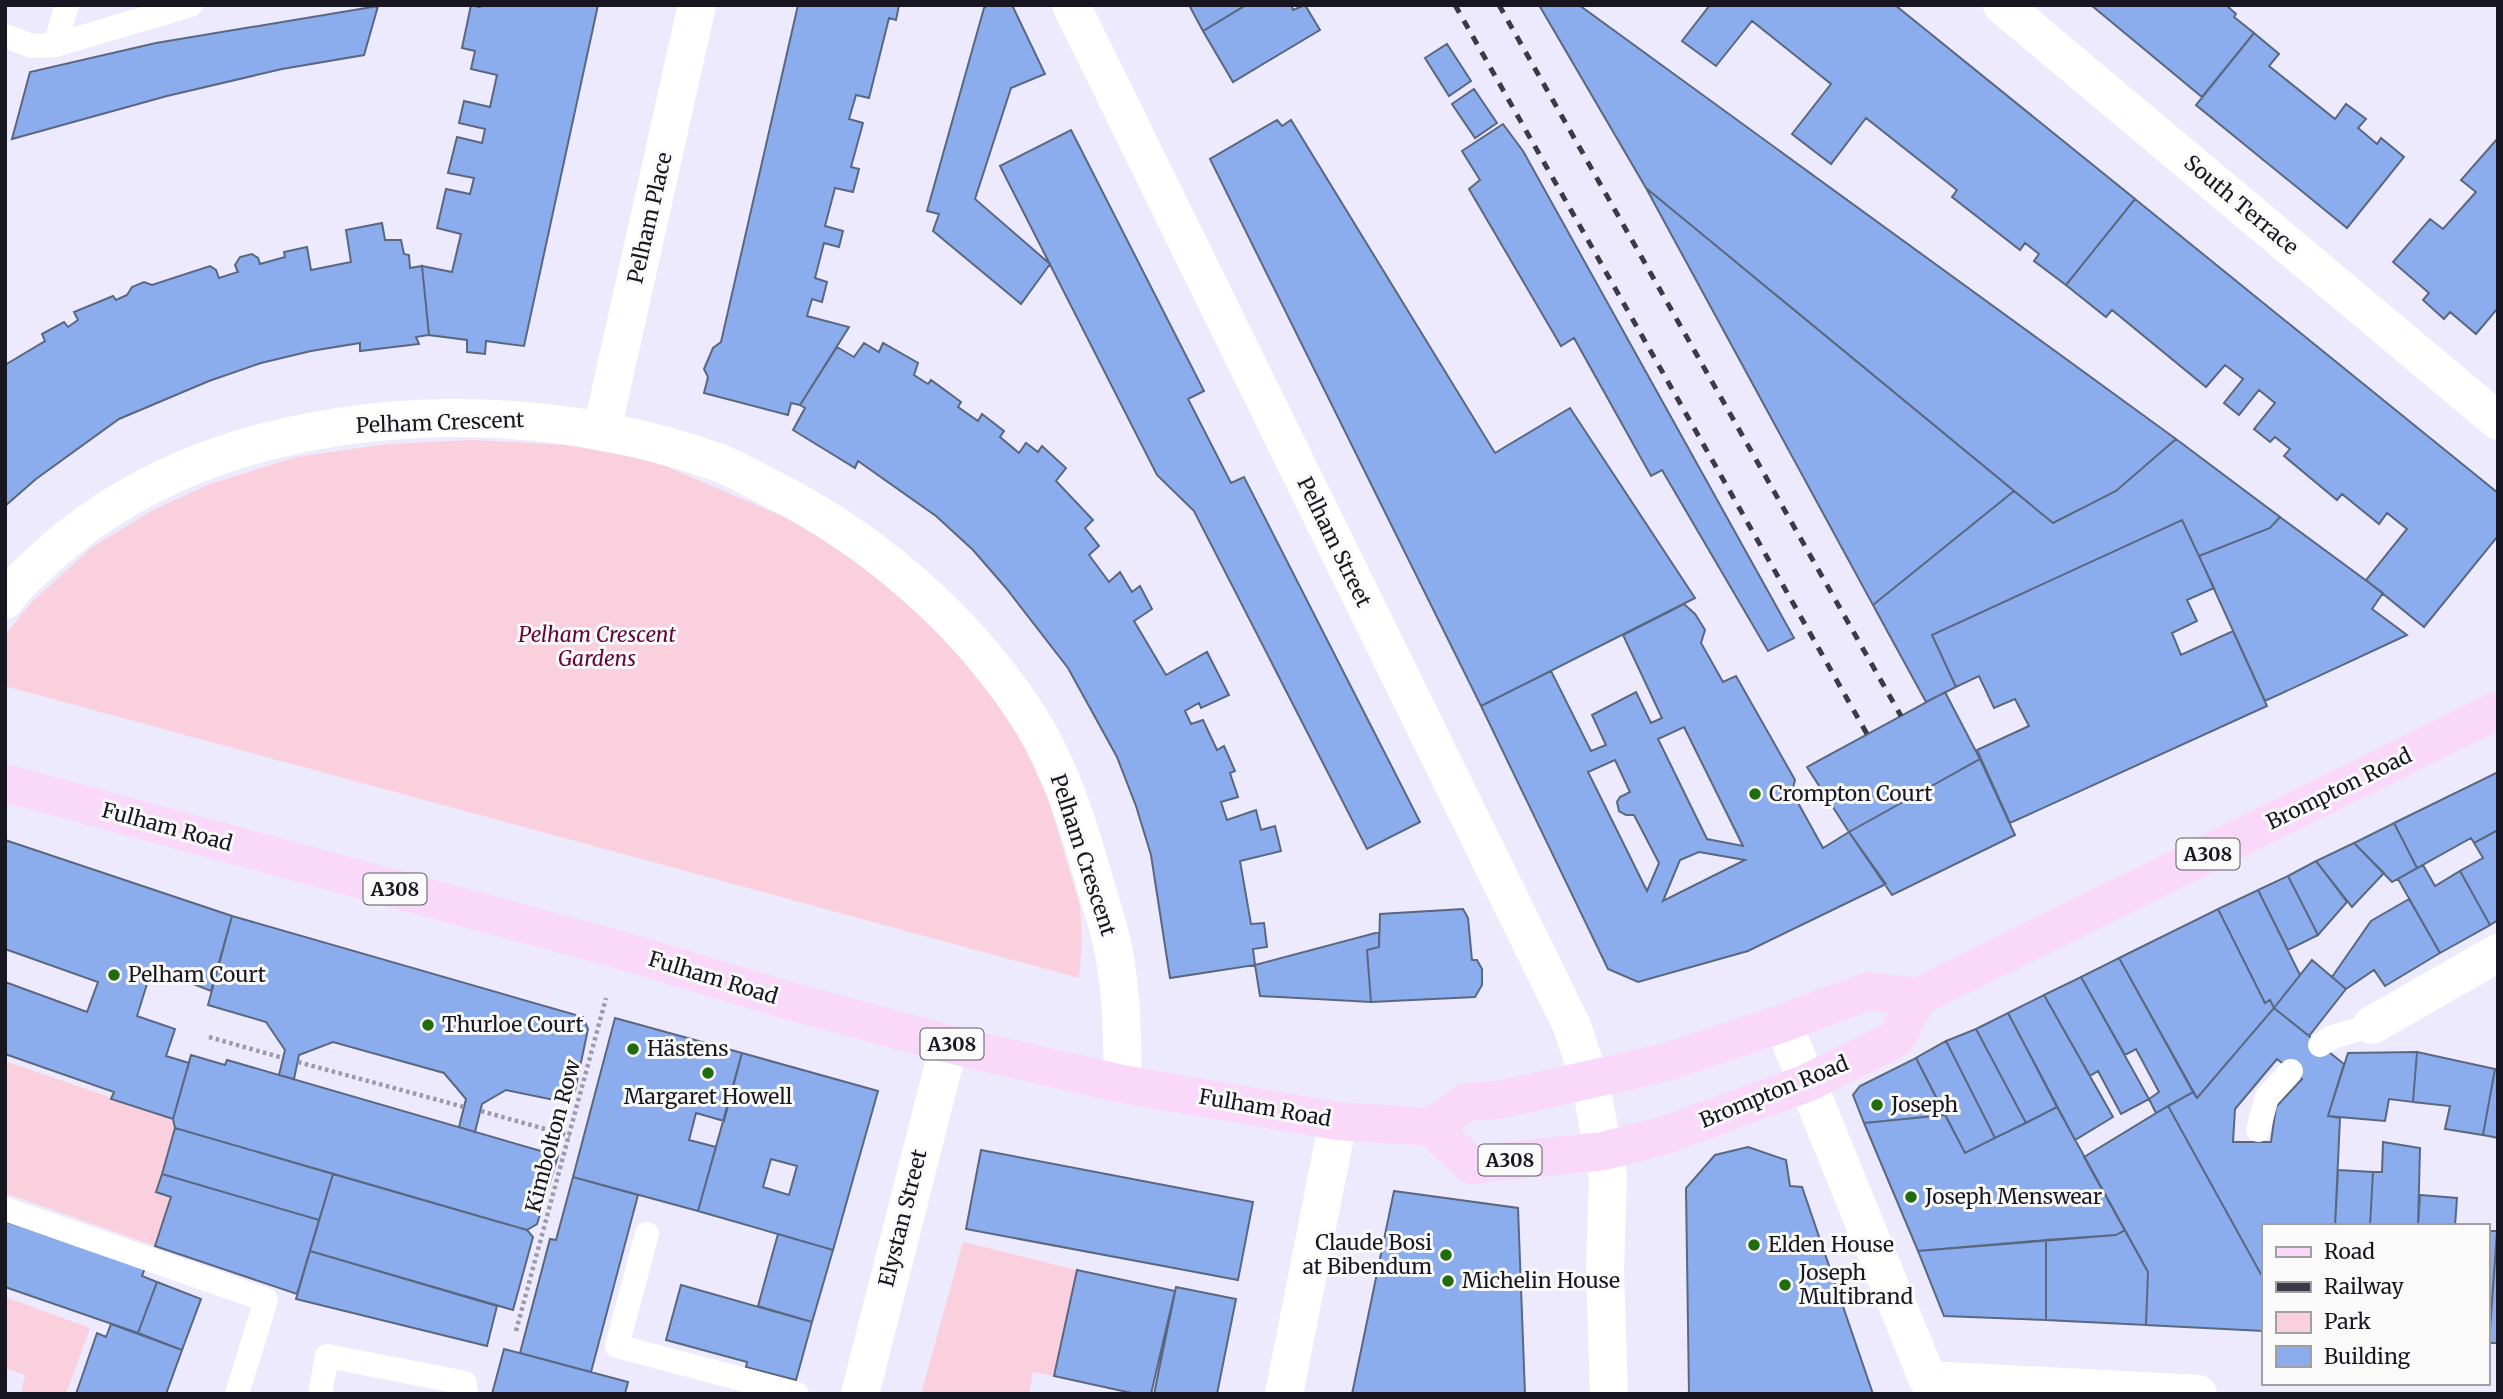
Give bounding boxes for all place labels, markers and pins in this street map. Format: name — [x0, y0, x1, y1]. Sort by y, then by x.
place label: Crompton Court — [1769, 780, 1932, 807]
marker: Crompton Court — [1747, 786, 1763, 802]
place label: Pelham Court — [128, 961, 266, 988]
marker: Pelham Court — [106, 967, 122, 983]
place label: Thurloe Court — [442, 1011, 584, 1038]
marker: Thurloe Court — [420, 1017, 436, 1033]
place label: Hästens — [647, 1035, 728, 1062]
marker: Hästens — [625, 1041, 641, 1057]
marker: Margaret Howell — [700, 1065, 716, 1081]
place label: Margaret Howell — [624, 1083, 793, 1110]
place label: Joseph — [1890, 1091, 1958, 1118]
marker: Joseph — [1869, 1097, 1885, 1113]
place label: Joseph Menswear — [1924, 1183, 2102, 1210]
marker: Joseph Menswear — [1903, 1189, 1919, 1205]
place label: Claude Bosi at Bibendum — [1303, 1229, 1432, 1280]
place label: Elden House — [1768, 1231, 1894, 1258]
marker: Elden House — [1746, 1237, 1762, 1253]
marker: Claude Bosi at Bibendum — [1438, 1247, 1454, 1263]
place label: Joseph Multibrand — [1798, 1259, 1913, 1310]
place label: Michelin House — [1462, 1267, 1620, 1294]
marker: Michelin House — [1440, 1273, 1456, 1289]
marker: Joseph Multibrand — [1777, 1277, 1793, 1293]

